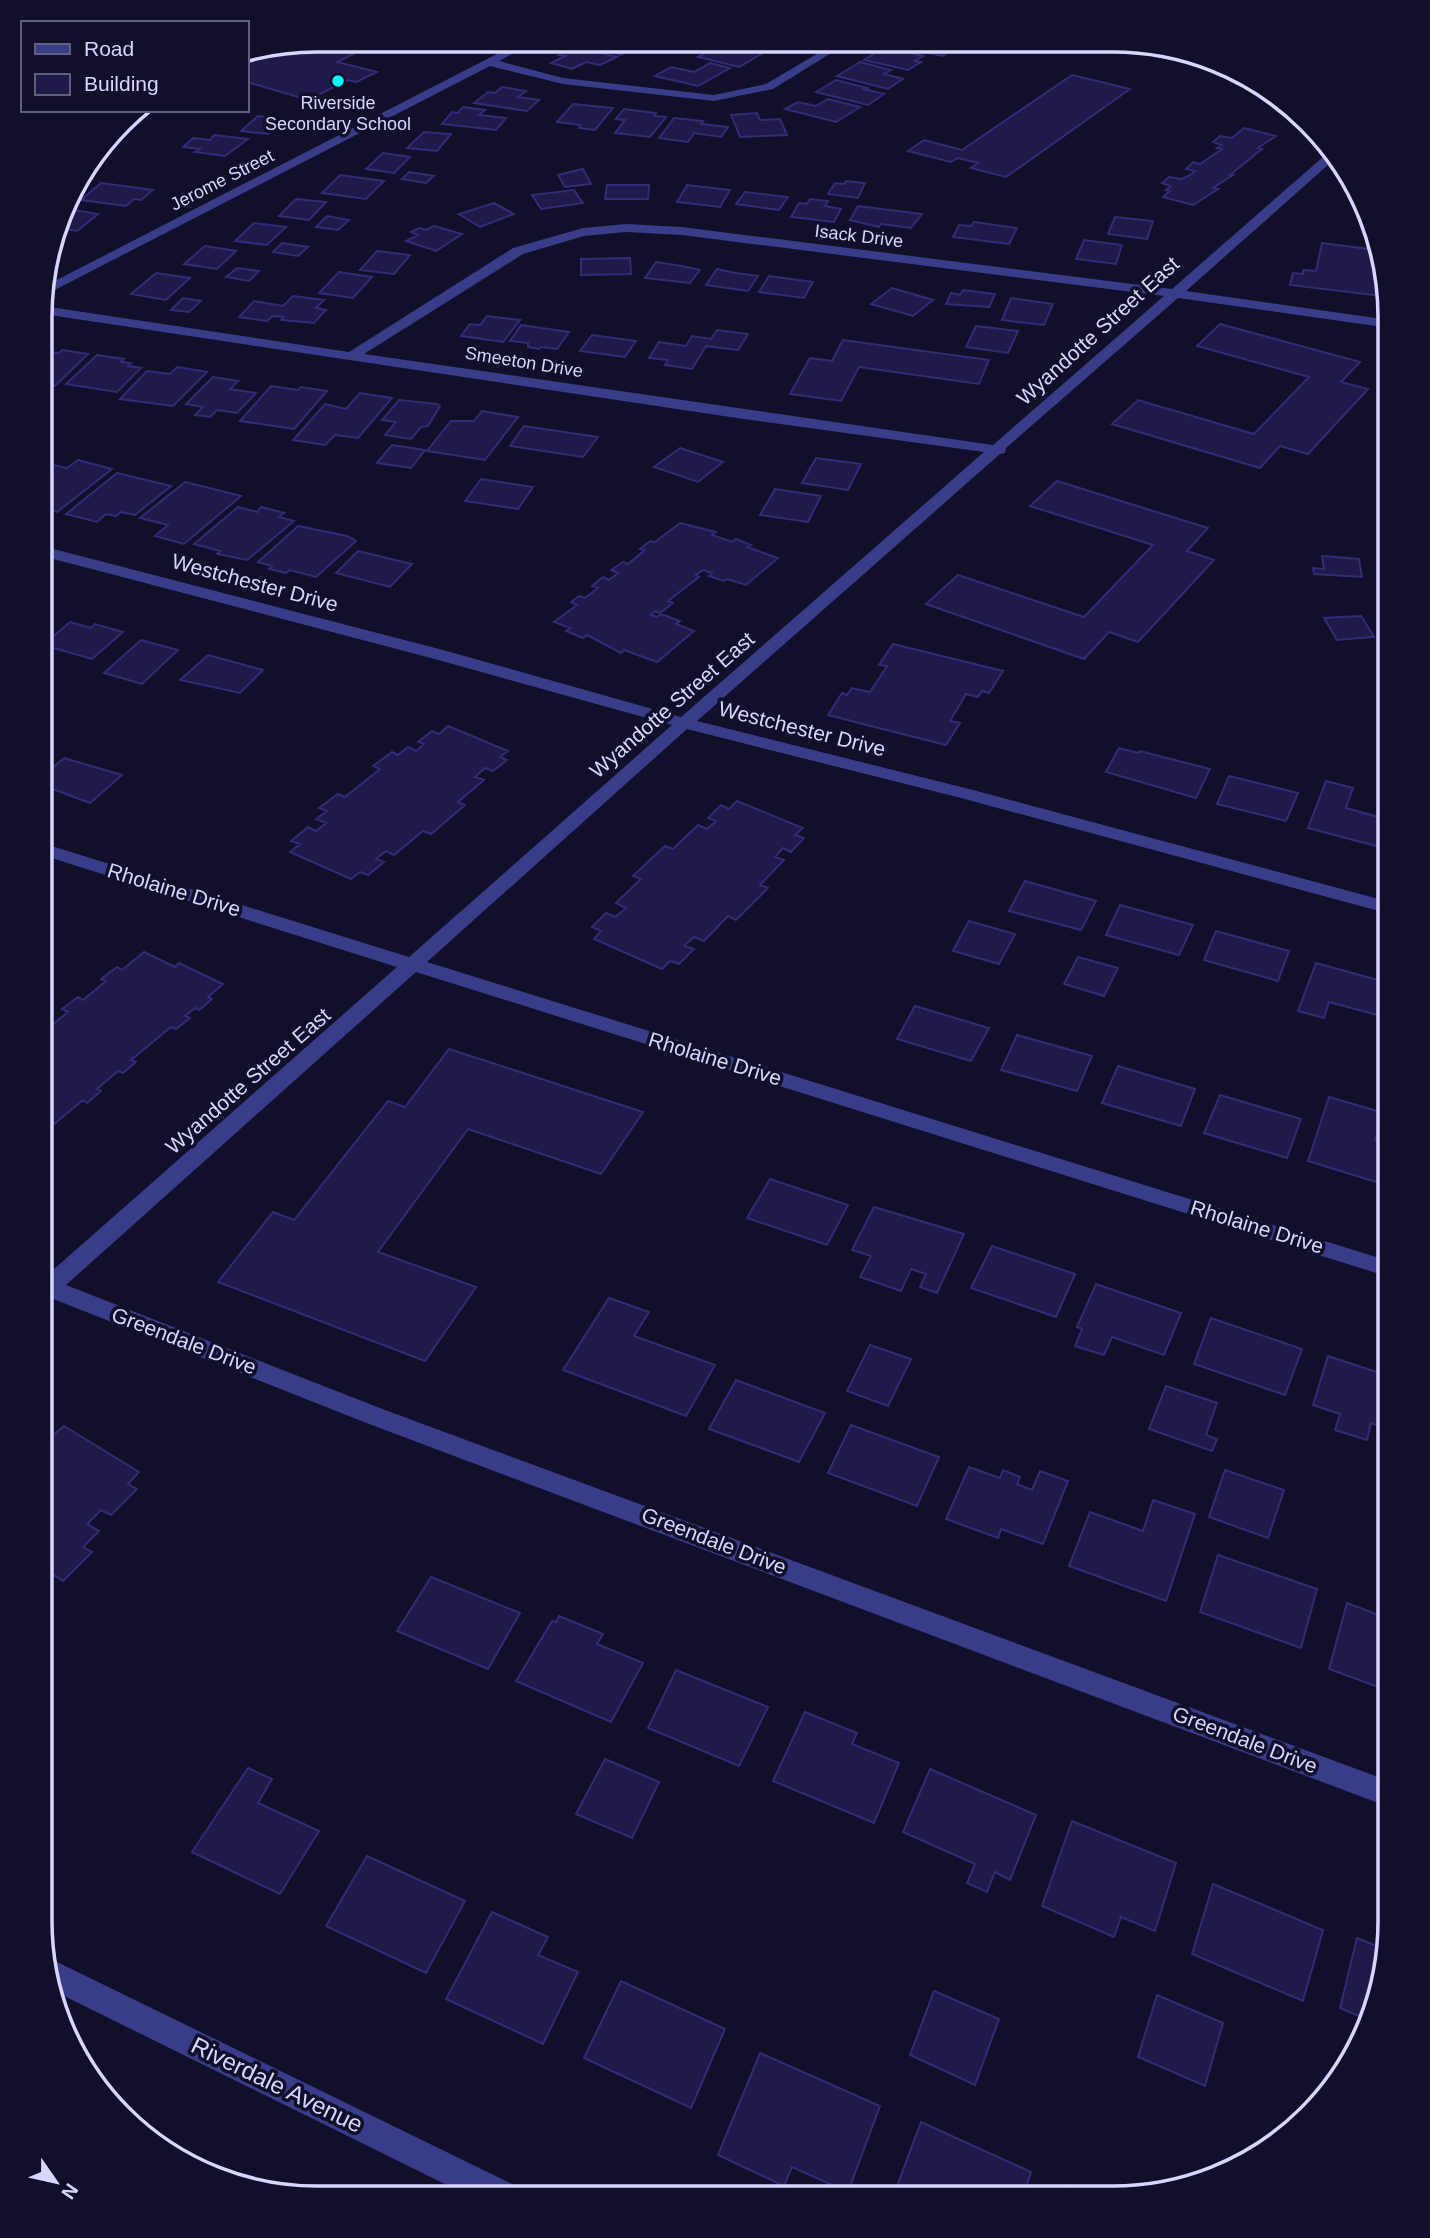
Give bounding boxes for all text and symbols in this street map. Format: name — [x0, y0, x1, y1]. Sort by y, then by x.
legend — [21, 21, 248, 112]
text: Road — [84, 37, 134, 60]
text: Building — [84, 72, 159, 95]
marker: Riverside Secondary School — [330, 73, 346, 89]
place label: Riverside Secondary School — [265, 93, 411, 134]
street label: Jerome Street — [167, 145, 277, 215]
street label: Isack Drive — [814, 221, 904, 251]
street label: Wyandotte Street East — [1012, 252, 1183, 409]
street label: Smeeton Drive — [464, 343, 584, 381]
street label: Westchester Drive — [169, 549, 341, 616]
street label: Wyandotte Street East — [585, 627, 759, 782]
street label: Westchester Drive — [716, 697, 888, 760]
street label: Rholaine Drive — [105, 858, 243, 921]
street label: Wyandotte Street East — [161, 1003, 335, 1158]
street label: Rholaine Drive — [646, 1027, 784, 1090]
street label: Rholaine Drive — [1188, 1195, 1326, 1258]
street label: Greendale Drive — [109, 1302, 260, 1379]
street label: Greendale Drive — [639, 1502, 790, 1579]
street label: Greendale Drive — [1170, 1701, 1321, 1778]
street label: Riverdale Avenue — [187, 2031, 367, 2138]
north arrow — [21, 2147, 91, 2217]
text: N — [57, 2180, 82, 2203]

